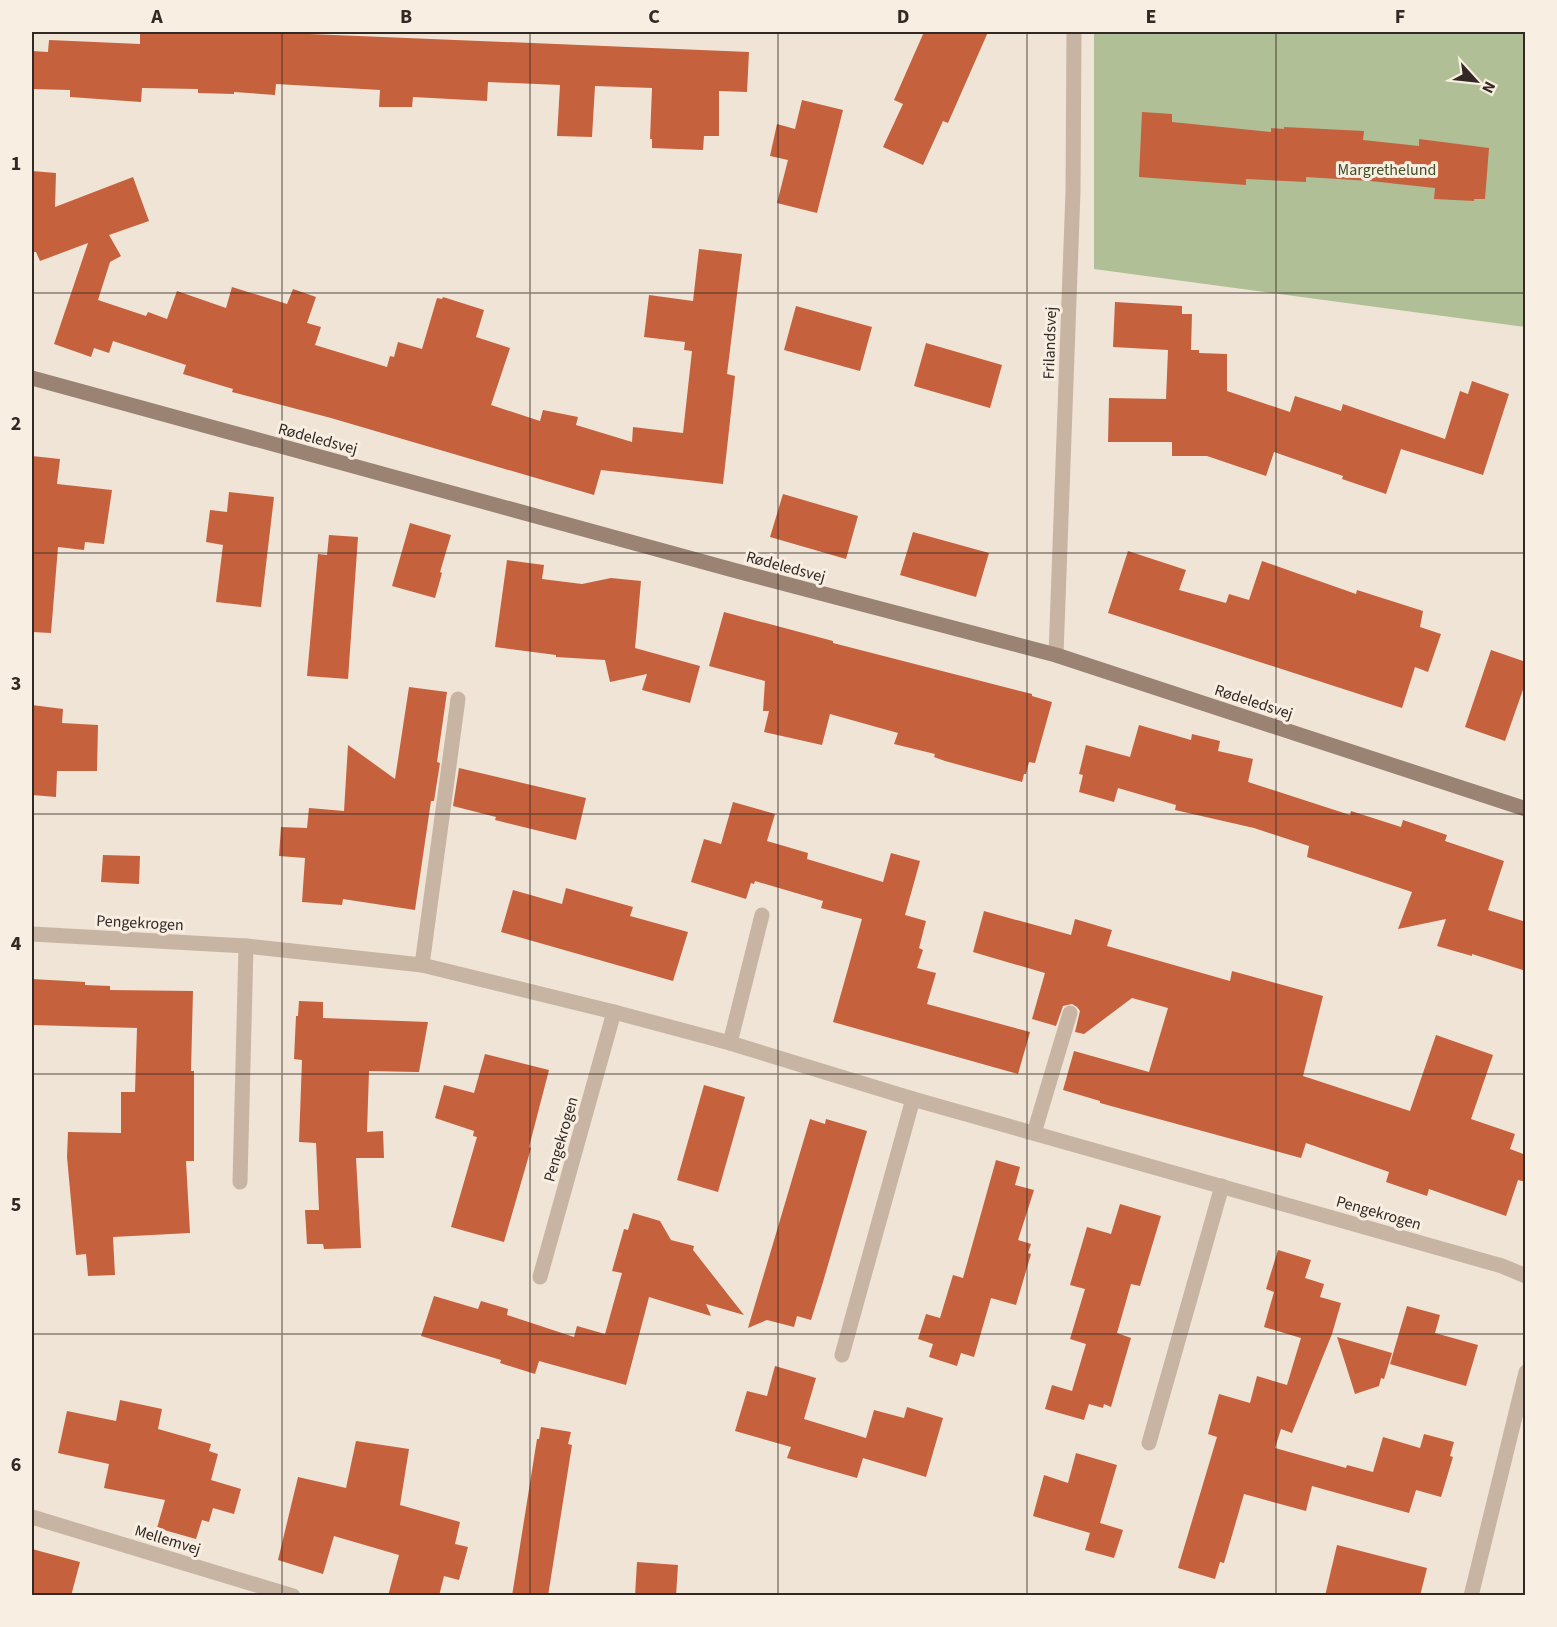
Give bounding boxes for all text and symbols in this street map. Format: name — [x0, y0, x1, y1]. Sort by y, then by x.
text: A — [150, 3, 163, 31]
text: B — [400, 3, 412, 31]
text: C — [648, 3, 660, 31]
text: D — [897, 3, 909, 31]
text: E — [1146, 3, 1156, 31]
text: F — [1395, 3, 1405, 31]
north arrow — [1446, 51, 1506, 111]
text: N — [1476, 78, 1501, 97]
text: 1 — [11, 150, 21, 178]
park label: Margrethelund — [1338, 159, 1436, 181]
street label: Frilandsvej — [1038, 306, 1062, 380]
text: 2 — [11, 410, 21, 438]
street label: Rødeledsvej — [276, 418, 360, 460]
street label: Rødeledsvej — [744, 546, 828, 588]
text: 3 — [11, 670, 21, 698]
street label: Rødeledsvej — [1212, 679, 1296, 725]
street label: Pengekrogen — [96, 910, 184, 936]
text: 4 — [11, 930, 22, 958]
street label: Pengekrogen — [538, 1094, 584, 1184]
street label: Pengekrogen — [1334, 1190, 1424, 1236]
text: 5 — [11, 1191, 21, 1219]
text: 6 — [11, 1451, 21, 1479]
street label: Mellemvej — [132, 1519, 204, 1560]

